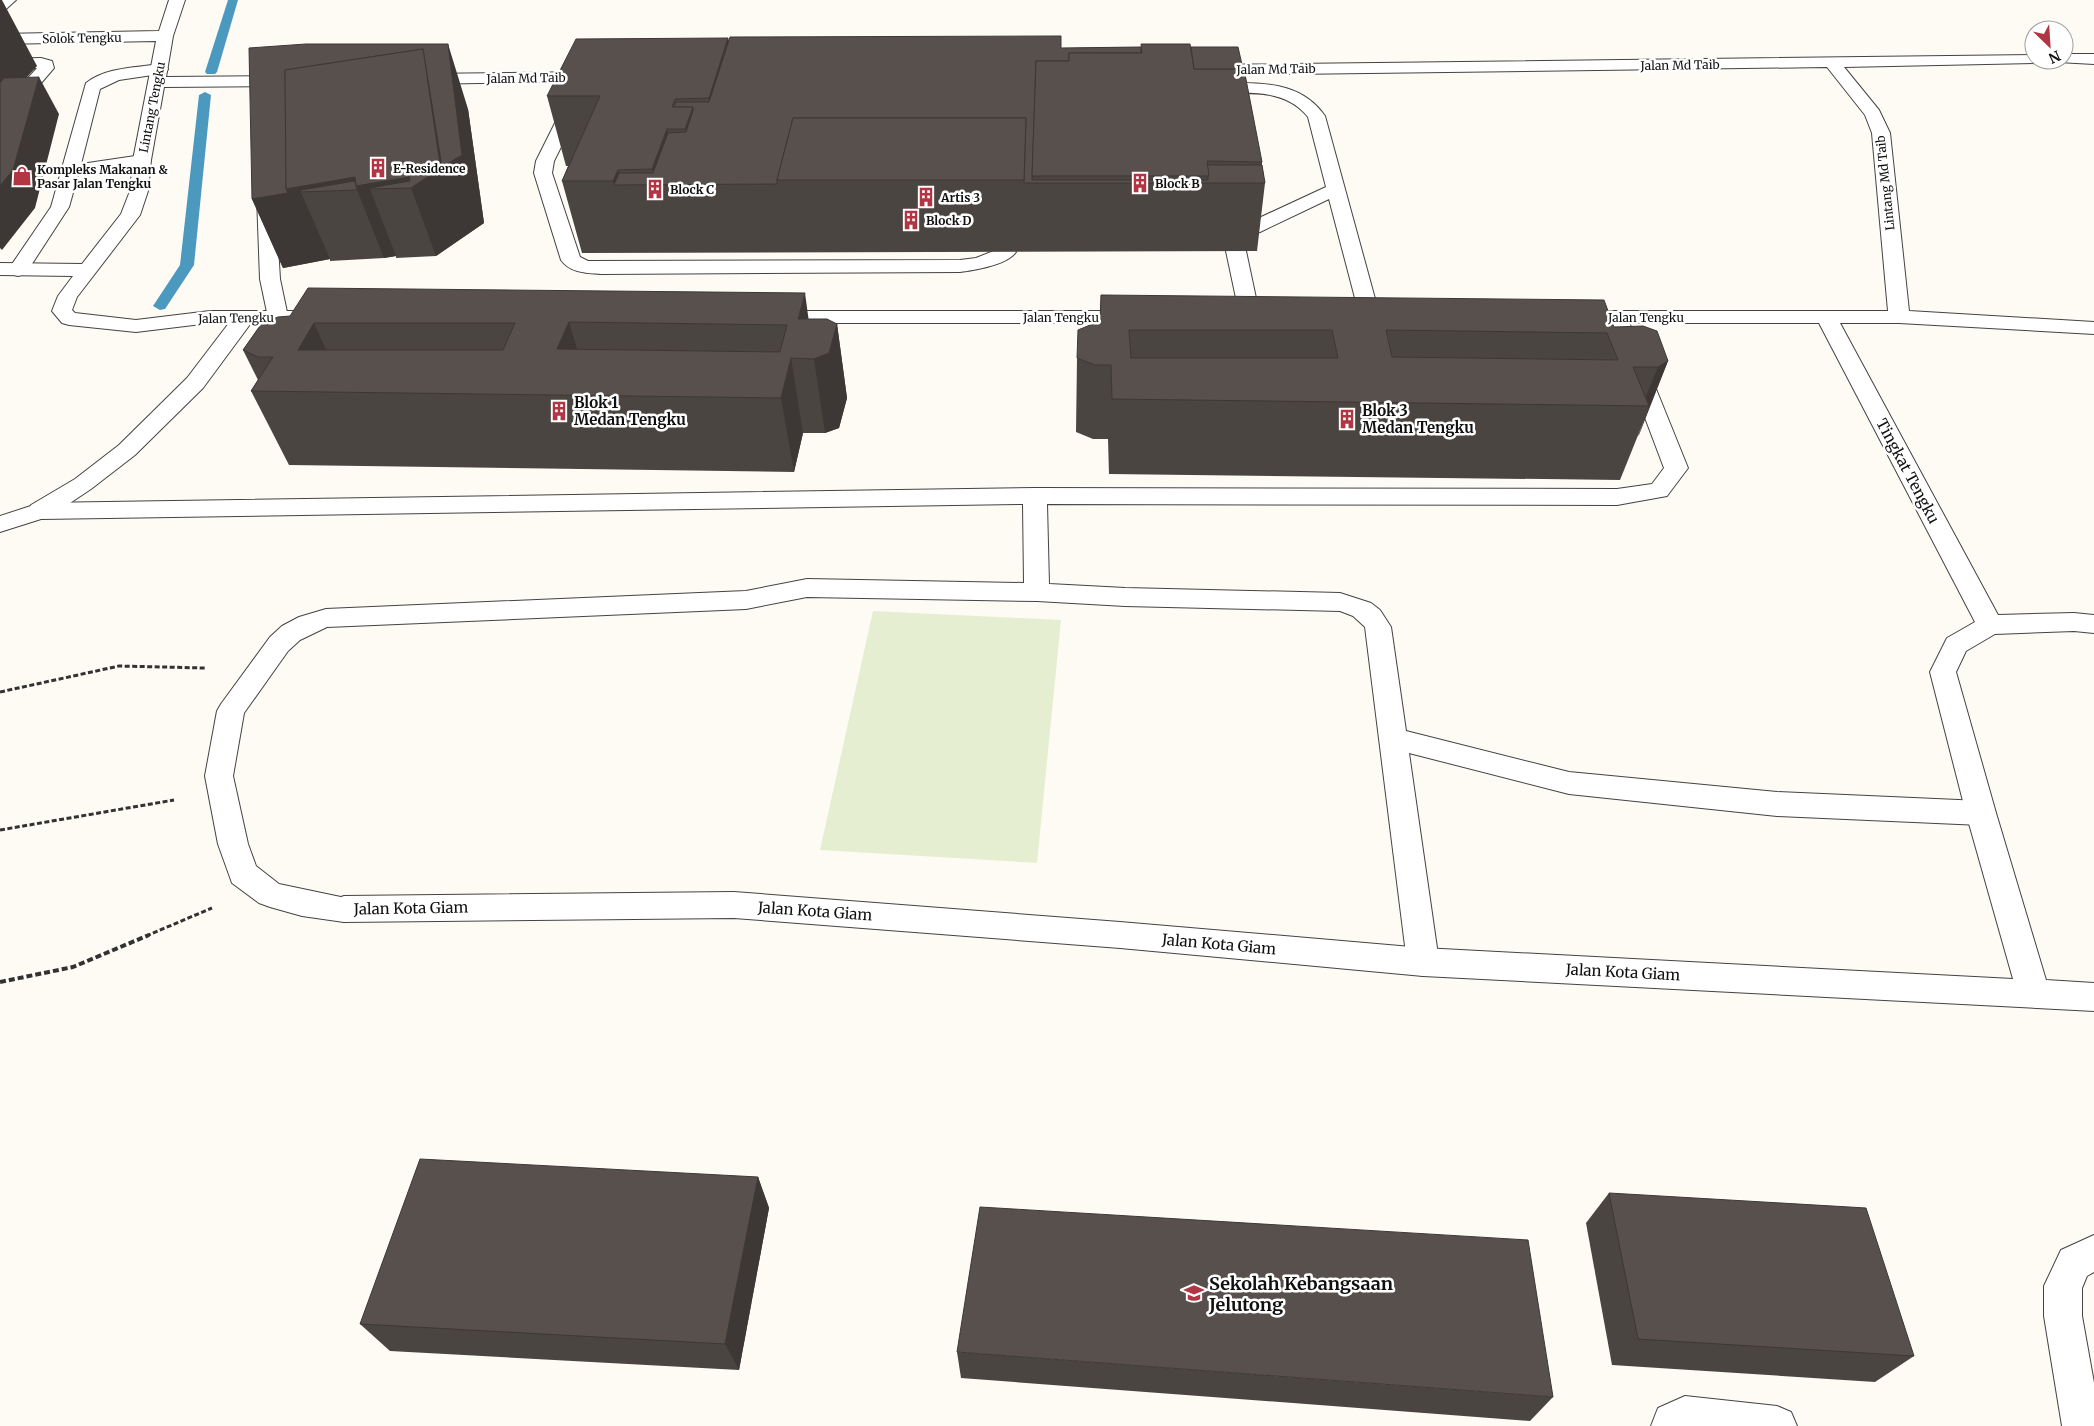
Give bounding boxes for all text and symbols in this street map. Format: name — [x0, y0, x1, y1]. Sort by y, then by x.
north arrow — [2024, 20, 2074, 70]
street label: Solok Tengku — [42, 30, 122, 46]
text: N — [2046, 46, 2063, 67]
street label: Jalan Md Taib — [1639, 57, 1720, 73]
street label: Lintang Tengku — [136, 60, 168, 154]
street label: Jalan Md Taib — [1235, 61, 1316, 77]
street label: Jalan Md Taib — [485, 70, 566, 86]
street label: Lintang Md Taib — [1873, 135, 1897, 231]
building icon: E-Residence — [367, 157, 389, 179]
place label: E-Residence — [393, 161, 466, 176]
place label: Kompleks Makanan & Pasar Jalan Tengku — [37, 162, 168, 191]
shop icon: Kompleks Makanan & Pasar Jalan Tengku — [11, 165, 33, 187]
building icon: Block B — [1129, 172, 1151, 194]
place label: Block B — [1155, 176, 1200, 191]
building icon: Block C — [644, 178, 666, 200]
place label: Block C — [670, 182, 714, 197]
building icon: Artis 3 — [915, 186, 937, 208]
place label: Artis 3 — [940, 190, 980, 205]
building icon: Block D — [900, 209, 922, 231]
place label: Block D — [926, 213, 971, 228]
street label: Jalan Tengku — [197, 310, 275, 326]
street label: Jalan Tengku — [1022, 310, 1099, 325]
street label: Jalan Tengku — [1607, 310, 1684, 325]
place label: Blok 1 Medan Tengku — [574, 393, 686, 429]
building icon: Blok 1 Medan Tengku — [548, 400, 570, 422]
place label: Blok 3 Medan Tengku — [1362, 401, 1474, 437]
building icon: Blok 3 Medan Tengku — [1336, 408, 1358, 430]
street label: Tingkat Tengku — [1872, 415, 1944, 527]
street label: Jalan Kota Giam — [352, 897, 469, 919]
street label: Jalan Kota Giam — [756, 897, 873, 924]
street label: Jalan Kota Giam — [1160, 929, 1277, 958]
street label: Jalan Kota Giam — [1564, 959, 1681, 984]
place label: Sekolah Kebangsaan Jelutong — [1208, 1272, 1393, 1316]
school or university icon: Sekolah Kebangsaan Jelutong — [1183, 1282, 1205, 1304]

